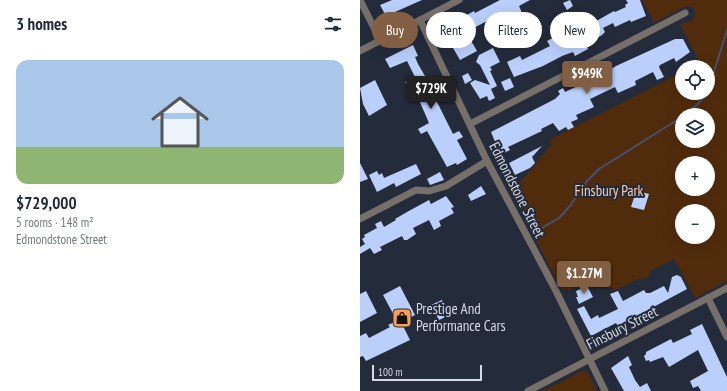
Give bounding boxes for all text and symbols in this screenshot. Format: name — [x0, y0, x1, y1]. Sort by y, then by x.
chip: Buy — [372, 12, 418, 48]
chip: Rent — [426, 12, 476, 48]
chip: Filters — [484, 12, 542, 48]
chip: New — [550, 12, 600, 48]
text: 3 homes — [16, 13, 67, 35]
icon: filters — [322, 13, 344, 35]
map controls — [675, 60, 715, 244]
button: locate — [675, 60, 715, 100]
pin: $949K — [559, 61, 615, 95]
text: $949K — [571, 65, 603, 82]
pin: $729K — [403, 76, 459, 110]
text: $729K — [415, 80, 447, 97]
icon: home — [144, 86, 216, 158]
button: layers — [675, 108, 715, 148]
street label: Edmondstone Street — [485, 139, 550, 241]
button: + — [675, 156, 715, 196]
park label: Finsbury Park — [575, 181, 644, 200]
text: $729,000 — [16, 192, 77, 214]
button: − — [675, 204, 715, 244]
text: 5 rooms · 148 m² — [16, 214, 94, 231]
text: Edmondstone Street — [16, 231, 107, 248]
pin: $1.27M — [551, 261, 617, 295]
text: $1.27M — [566, 265, 602, 282]
place label: Prestige And Performance Cars — [416, 299, 506, 335]
street label: Finsbury Street — [583, 301, 661, 354]
shop icon: Prestige And Performance Cars — [391, 307, 413, 329]
scale bar — [372, 363, 482, 382]
text: 100 m — [378, 365, 402, 379]

